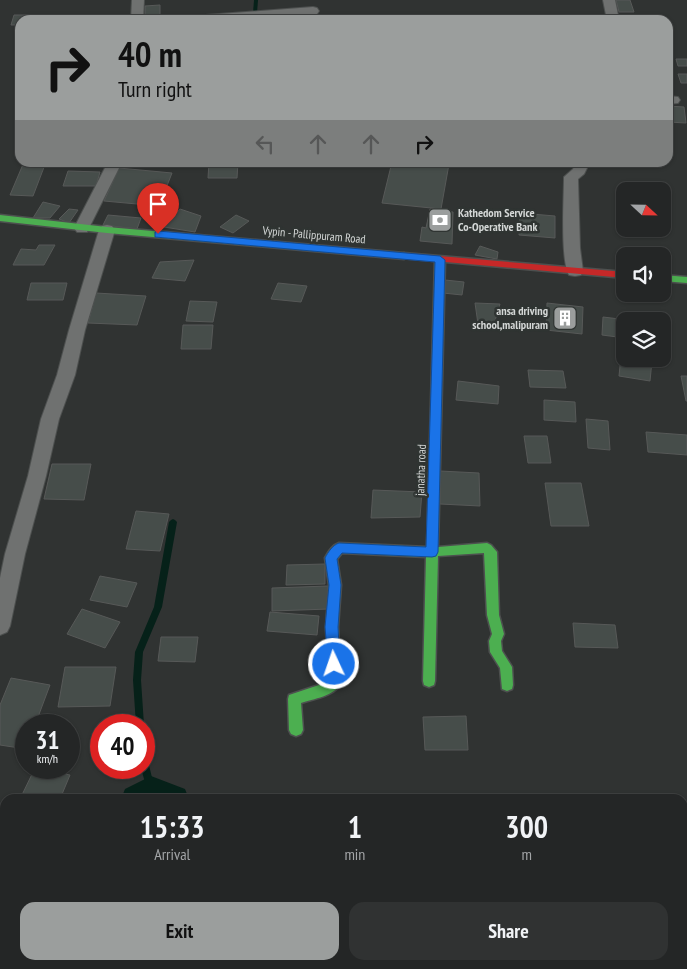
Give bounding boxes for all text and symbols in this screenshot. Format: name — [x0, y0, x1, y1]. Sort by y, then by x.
text: 40 m — [118, 31, 182, 77]
icon: right — [35, 35, 100, 100]
text: Turn right — [118, 75, 192, 103]
icon: left — [251, 130, 279, 158]
icon: ahead — [304, 130, 332, 158]
icon: ahead — [357, 130, 385, 158]
icon: right — [410, 130, 438, 158]
north arrow — [616, 182, 671, 238]
map controls — [616, 182, 671, 367]
pin — [137, 183, 179, 234]
icon: arrive — [144, 190, 172, 218]
place label: Kathedom Service Co-Operative Bank — [458, 205, 537, 234]
bank icon: Kathedom Service Co-Operative Bank — [427, 207, 453, 233]
street label: Vypin - Pallippuram Road — [261, 222, 366, 246]
button: sound — [616, 247, 671, 302]
place label: ansa driving school,malipuram — [472, 303, 548, 332]
building icon: ansa driving school,malipuram — [552, 305, 578, 331]
button: layers — [616, 312, 671, 367]
street label: janatha road — [412, 444, 429, 496]
position arrow — [307, 637, 359, 689]
speed limit sign: 40 — [90, 714, 155, 779]
text: 31 — [36, 724, 59, 756]
text: km/h — [37, 751, 58, 766]
text: 15:33 — [140, 807, 205, 846]
text: 1 — [348, 807, 362, 846]
text: 300 — [505, 807, 548, 846]
text: Arrival — [154, 844, 190, 864]
text: min — [344, 844, 365, 864]
text: m — [521, 844, 532, 864]
button: Exit — [20, 902, 339, 960]
button: Share — [349, 902, 668, 960]

